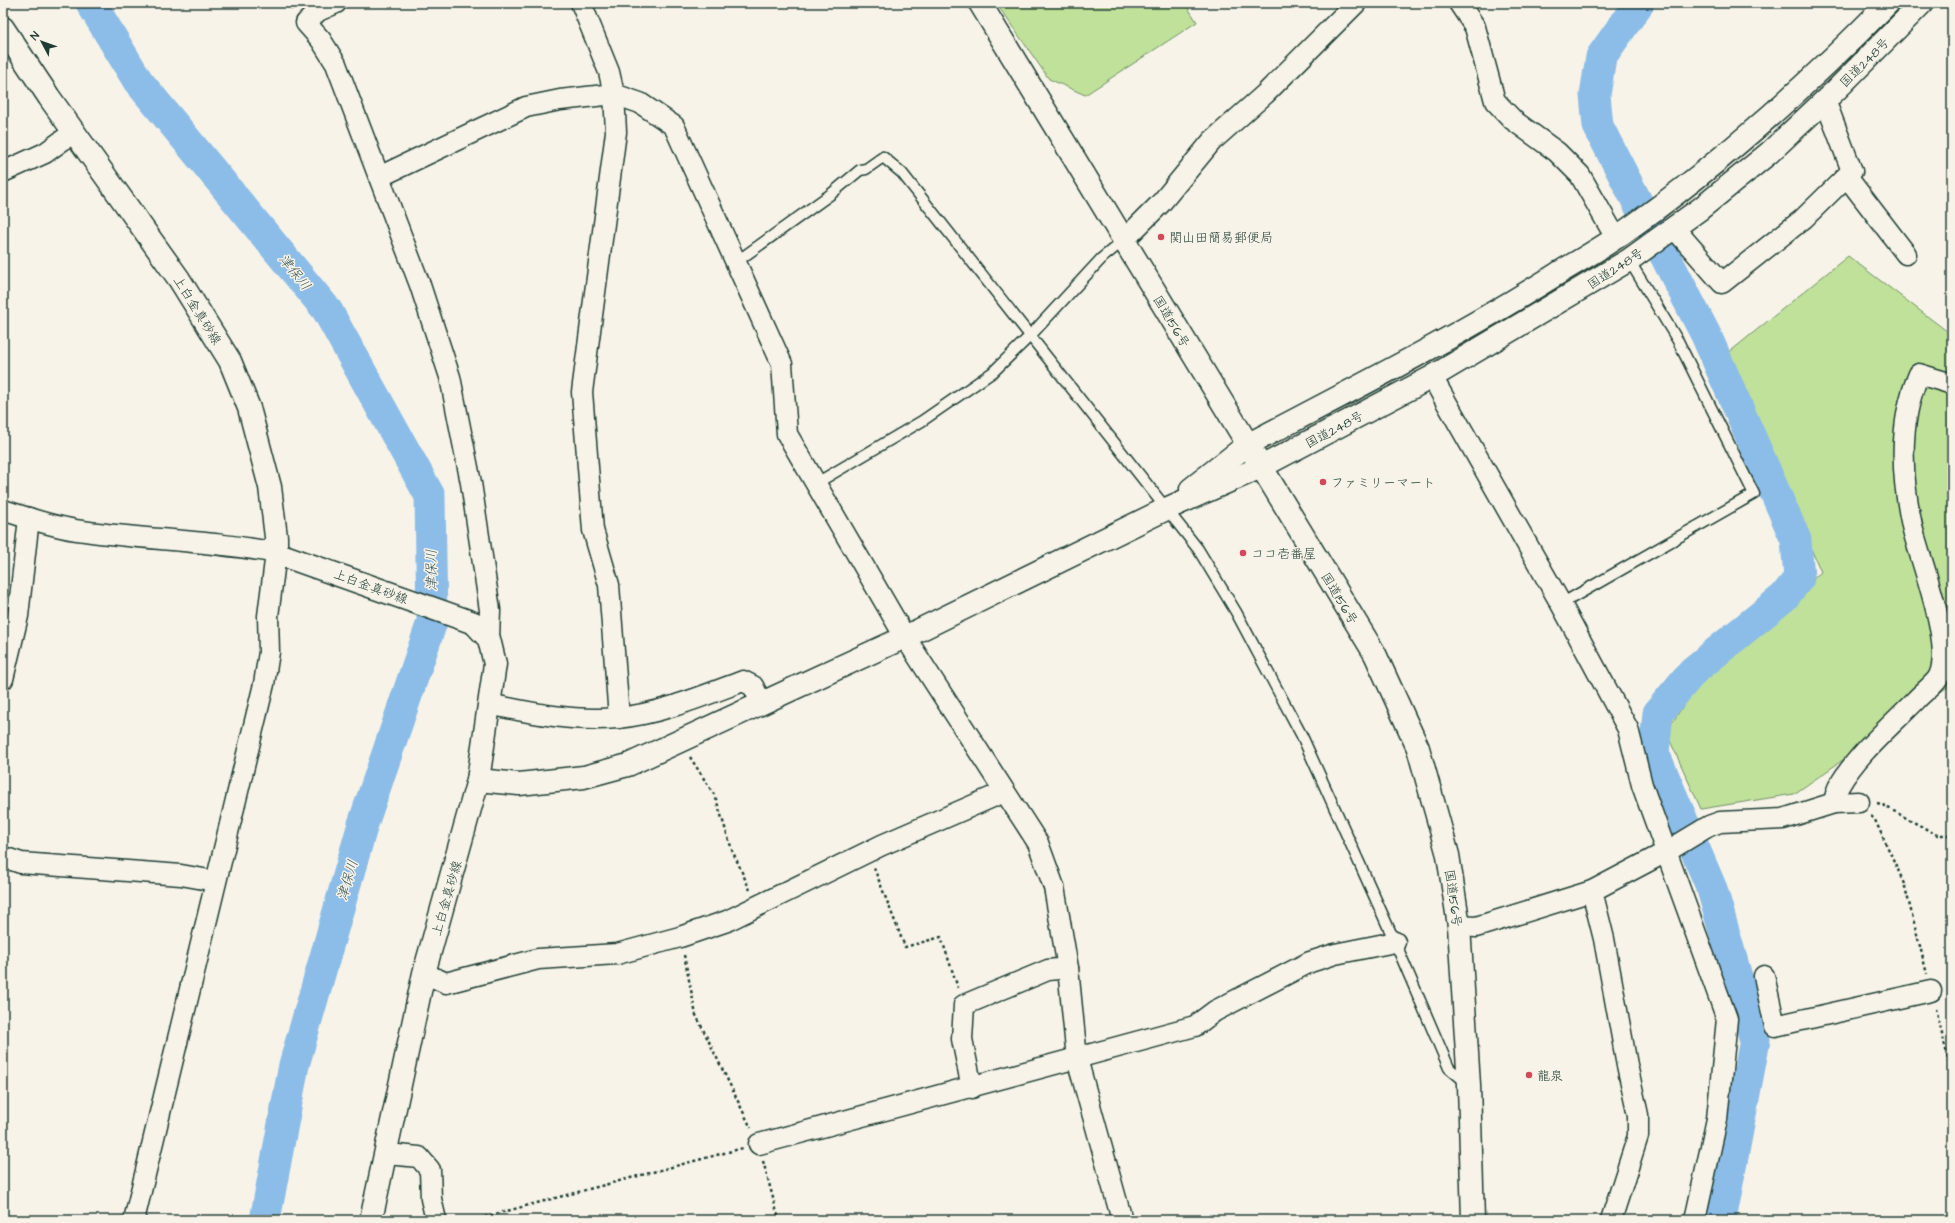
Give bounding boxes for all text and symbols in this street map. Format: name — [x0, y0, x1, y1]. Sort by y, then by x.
north arrow — [22, 22, 62, 62]
text: N — [27, 28, 43, 43]
street label: 国道248号 — [1836, 34, 1894, 92]
place label: 関山田簡易郵便局 — [1169, 229, 1273, 247]
marker: 関山田簡易郵便局 — [1156, 232, 1166, 242]
street label: 国道248号 — [1584, 244, 1647, 294]
water label: 津保川 — [273, 250, 315, 295]
street label: 上白金真砂線 — [169, 273, 226, 349]
street label: 国道156号 — [1148, 292, 1194, 351]
street label: 国道248号 — [1302, 407, 1367, 453]
place label: ファミリーマート — [1331, 474, 1435, 492]
marker: ファミリーマート — [1318, 477, 1328, 487]
place label: ココ壱番屋 — [1251, 545, 1316, 563]
marker: ココ壱番屋 — [1238, 548, 1248, 558]
water label: 津保川 — [422, 549, 442, 591]
street label: 上白金真砂線 — [331, 565, 411, 609]
street label: 国道156号 — [1316, 569, 1362, 628]
water label: 津保川 — [333, 857, 363, 903]
street label: 上白金真砂線 — [428, 857, 467, 938]
street label: 国道156号 — [1440, 868, 1466, 928]
place label: 龍泉 — [1537, 1067, 1563, 1085]
marker: 龍泉 — [1524, 1070, 1534, 1080]

